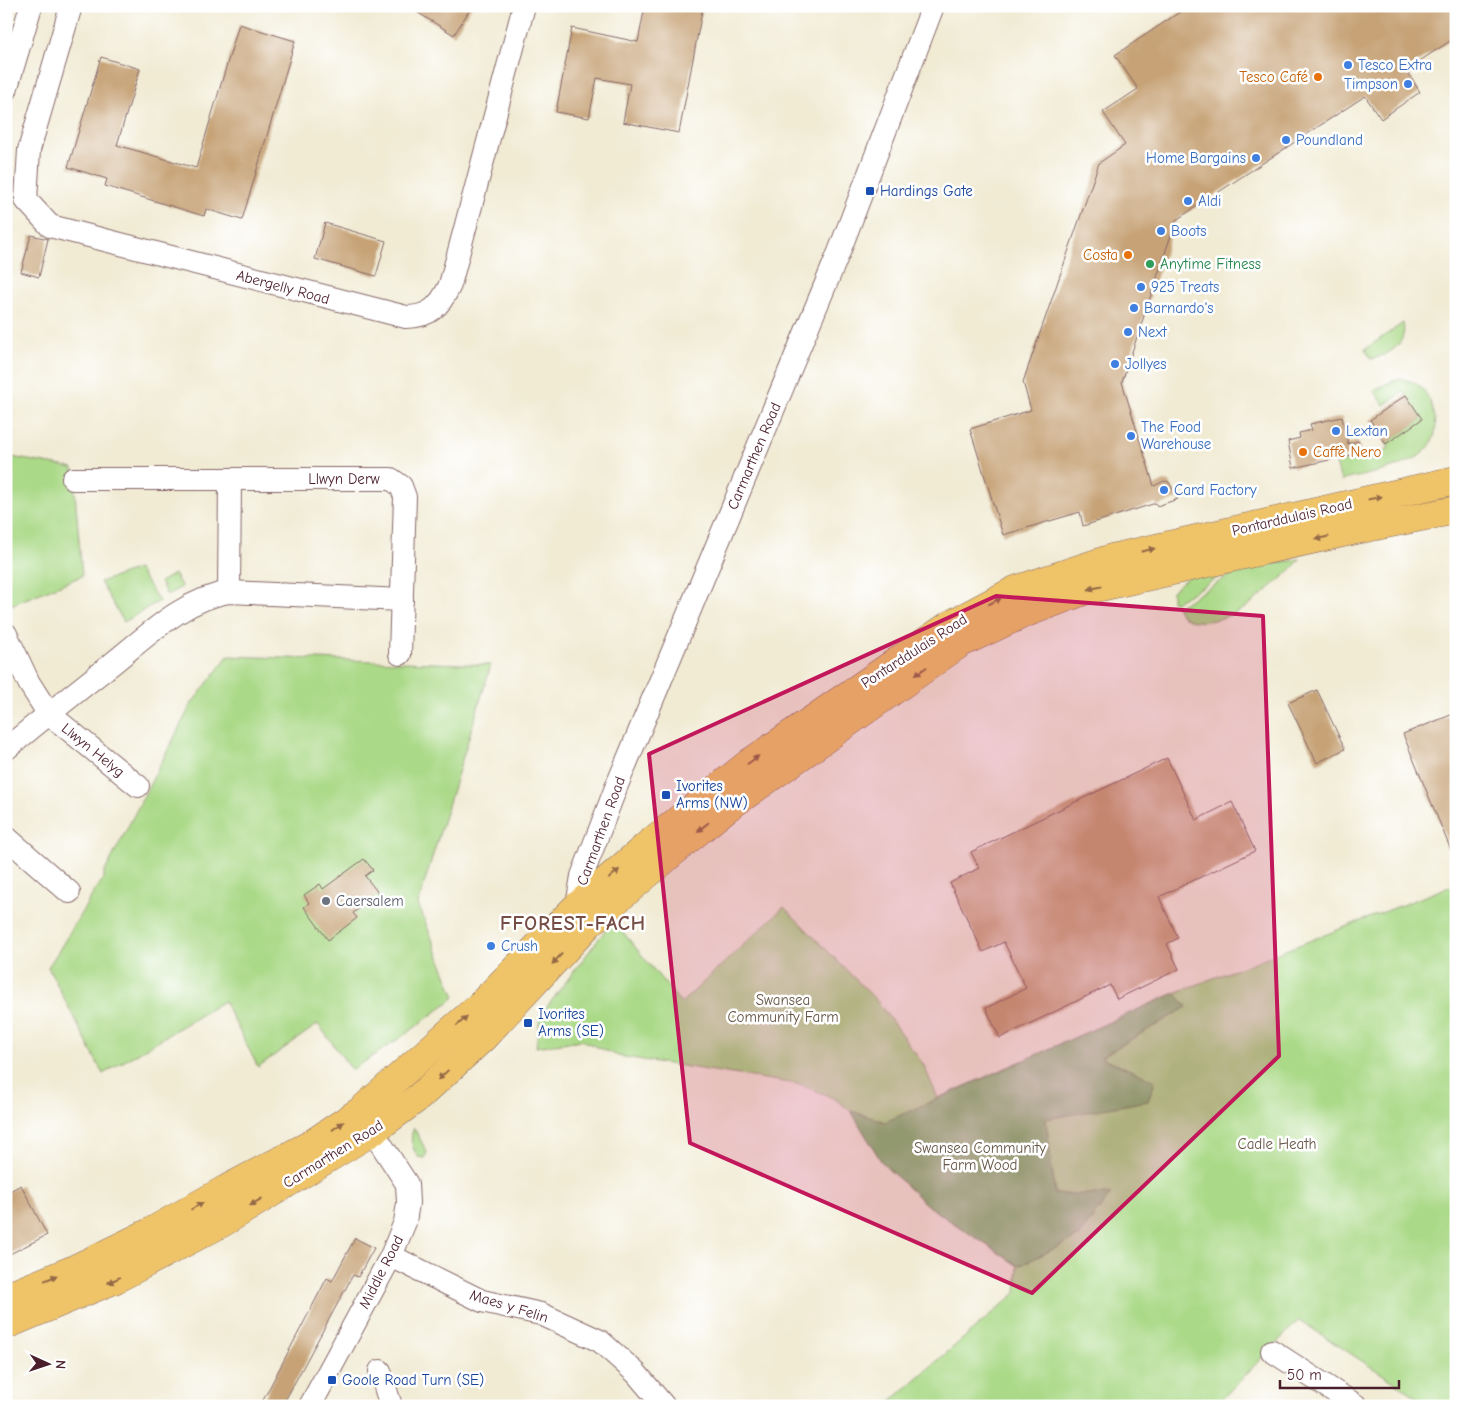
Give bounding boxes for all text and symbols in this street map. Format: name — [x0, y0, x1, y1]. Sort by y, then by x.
place label: Tesco Extra — [1358, 56, 1432, 74]
marker: Tesco Extra — [1342, 59, 1354, 71]
place label: Tesco Café — [1239, 68, 1308, 86]
marker: Tesco Café — [1312, 71, 1324, 83]
place label: Timpson — [1344, 75, 1398, 93]
marker: Timpson — [1402, 78, 1414, 90]
place label: Poundland — [1296, 131, 1363, 149]
marker: Poundland — [1280, 134, 1292, 146]
place label: Home Bargains — [1146, 149, 1246, 167]
marker: Home Bargains — [1250, 152, 1262, 164]
place label: Hardings Gate — [880, 182, 973, 200]
marker: Hardings Gate — [864, 185, 876, 197]
place label: Aldi — [1198, 192, 1221, 210]
marker: Aldi — [1182, 195, 1194, 207]
place label: Boots — [1171, 222, 1207, 240]
marker: Boots — [1155, 225, 1167, 237]
place label: Costa — [1083, 246, 1118, 264]
marker: Costa — [1122, 249, 1134, 261]
place label: Anytime Fitness — [1160, 255, 1261, 273]
marker: Anytime Fitness — [1144, 258, 1156, 270]
street label: Abergelly Road — [234, 266, 332, 308]
place label: 925 Treats — [1151, 278, 1219, 296]
marker: 925 Treats — [1135, 281, 1147, 293]
place label: Barnardo's — [1144, 299, 1214, 317]
marker: Barnardo's — [1128, 302, 1140, 314]
place label: Next — [1138, 323, 1167, 341]
marker: Next — [1122, 326, 1134, 338]
place label: Jollyes — [1125, 355, 1167, 373]
marker: Jollyes — [1109, 358, 1121, 370]
street label: Carmarthen Road — [723, 400, 785, 512]
place label: The Food Warehouse — [1141, 418, 1212, 453]
place label: Lextan — [1346, 422, 1388, 440]
marker: Lextan — [1330, 425, 1342, 437]
marker: The Food Warehouse — [1125, 430, 1137, 442]
place label: Caffè Nero — [1313, 443, 1381, 461]
marker: Caffè Nero — [1297, 446, 1309, 458]
street label: Llwyn Derw — [308, 470, 380, 488]
place label: Card Factory — [1174, 481, 1257, 499]
marker: Card Factory — [1158, 484, 1170, 496]
one-way arrow — [1367, 493, 1383, 501]
street label: Pontarddulais Road — [1230, 494, 1354, 540]
one-way arrow — [1315, 534, 1330, 542]
one-way arrow — [1141, 546, 1156, 554]
one-way arrow — [1088, 584, 1103, 592]
one-way arrow — [987, 597, 1002, 605]
street label: Pontarddulais Road — [858, 610, 970, 692]
one-way arrow — [914, 666, 928, 676]
street label: Llwyn Helyg — [58, 719, 128, 781]
one-way arrow — [746, 755, 760, 765]
street label: Carmarthen Road — [573, 774, 629, 888]
place label: Ivorites Arms (NW) — [676, 777, 748, 812]
marker: Ivorites Arms (NW) — [660, 789, 672, 801]
one-way arrow — [697, 822, 710, 833]
one-way arrow — [607, 868, 619, 880]
place label: Caersalem — [336, 892, 404, 910]
marker: Caersalem — [320, 895, 332, 907]
district label: FFOREST-FACH — [500, 912, 646, 935]
place label: Crush — [501, 937, 538, 955]
marker: Crush — [485, 940, 497, 952]
one-way arrow — [551, 952, 563, 964]
park label: Swansea Community Farm — [727, 991, 839, 1026]
place label: Ivorites Arms (SE) — [538, 1005, 604, 1040]
one-way arrow — [455, 1015, 467, 1027]
marker: Ivorites Arms (SE) — [522, 1017, 534, 1029]
one-way arrow — [437, 1069, 450, 1080]
street label: Carmarthen Road — [280, 1116, 386, 1192]
one-way arrow — [331, 1121, 345, 1131]
park label: Cadle Heath — [1237, 1135, 1317, 1153]
park label: Swansea Community Farm Wood — [914, 1139, 1046, 1174]
one-way arrow — [250, 1197, 263, 1206]
one-way arrow — [190, 1201, 203, 1210]
street label: Middle Road — [355, 1232, 407, 1312]
one-way arrow — [44, 1274, 59, 1282]
one-way arrow — [107, 1276, 121, 1284]
street label: Maes y Felin — [468, 1286, 550, 1326]
north arrow — [22, 1340, 72, 1390]
scale bar — [1280, 1357, 1398, 1389]
text: N — [52, 1360, 69, 1370]
text: 50 m — [1287, 1366, 1322, 1384]
place label: Goole Road Turn (SE) — [342, 1371, 484, 1389]
marker: Goole Road Turn (SE) — [326, 1374, 338, 1386]

